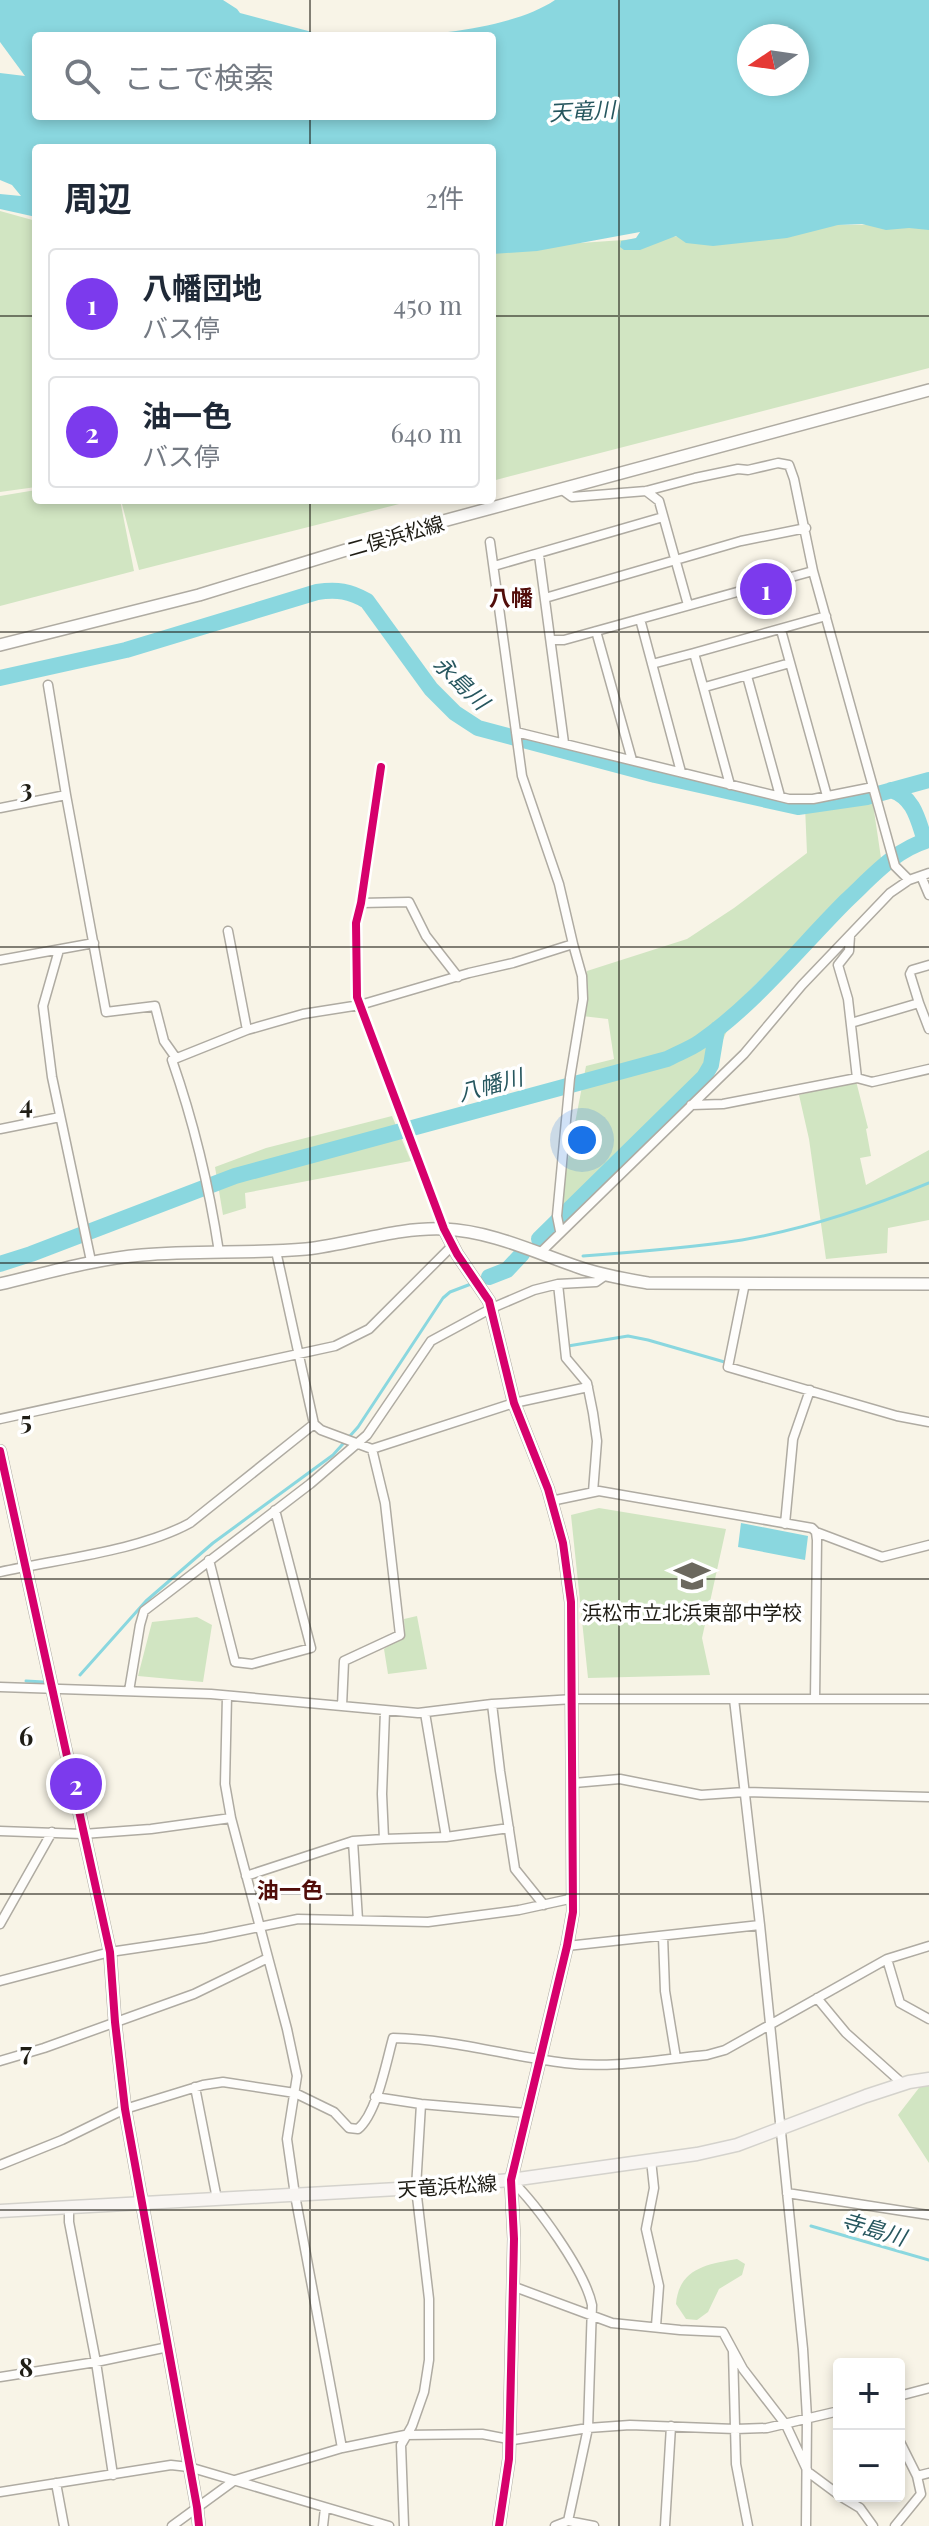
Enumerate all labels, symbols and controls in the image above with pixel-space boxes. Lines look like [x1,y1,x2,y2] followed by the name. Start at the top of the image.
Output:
[737,24,809,96] north arrow
[32,32,496,120] search box
[60,54,104,98] icon: search
[124,57,274,97] text: ここで検索
[548,93,618,127] water label: 天竜川
[64,174,132,220] text: 周辺
[426,180,464,215] text: 2件
[142,267,262,307] text: 八幡団地
[87,287,97,322] text: 1
[393,287,462,322] text: 450 m
[142,310,220,345] text: バス停
[142,395,232,435] text: 油一色
[85,415,99,450] text: 2
[391,415,462,450] text: 640 m
[142,438,220,473] text: バス停
[343,508,447,562] street label: 二俣浜松線
[740,559,792,619] pin: 1
[489,582,533,612] district label: 八幡
[428,648,498,717] water label: 永島川
[20,770,32,805] text: 3
[454,1060,528,1107] water label: 八幡川
[19,1086,33,1121] text: 4
[562,1120,602,1160] your location
[20,1402,32,1437] text: 5
[673,1557,711,1595] school or university icon: 浜松市立北浜東部中学校
[582,1598,802,1625] place label: 浜松市立北浜東部中学校
[19,1718,33,1753] text: 6
[50,1754,102,1814] pin: 2
[257,1874,323,1904] district label: 油一色
[20,2033,32,2068] text: 7
[396,2168,498,2202] street label: 天竜浜松線
[838,2204,912,2252] water label: 寺島川
[19,2349,33,2384] text: 8
[833,2358,905,2502] map controls
[833,2358,905,2430] button: +
[833,2430,905,2502] button: −

